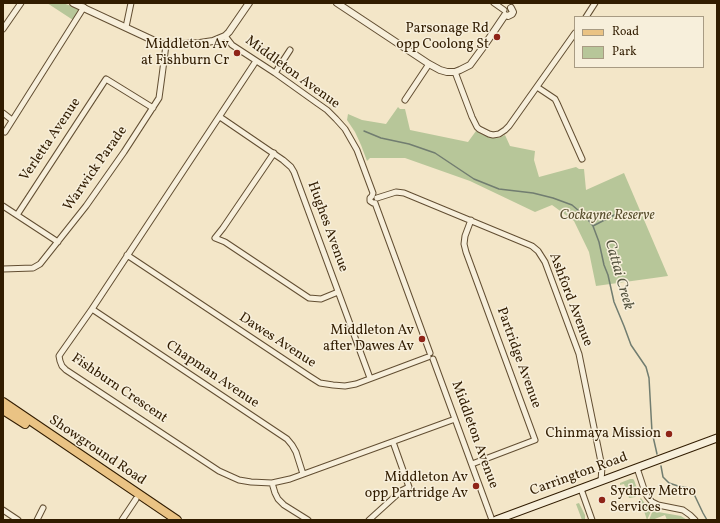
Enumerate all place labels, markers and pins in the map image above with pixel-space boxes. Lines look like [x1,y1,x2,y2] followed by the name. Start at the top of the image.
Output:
[396,21,489,54] place label: Parsonage Rd opp Coolong St
[492,32,502,42] marker: Parsonage Rd opp Coolong St
[141,37,229,70] place label: Middleton Av at Fishburn Cr
[232,48,242,58] marker: Middleton Av at Fishburn Cr
[323,323,414,356] place label: Middleton Av after Dawes Av
[417,334,427,344] marker: Middleton Av after Dawes Av
[545,426,661,442] place label: Chinmaya Mission
[664,429,674,439] marker: Chinmaya Mission
[365,470,468,502] place label: Middleton Av opp Partridge Av
[471,481,481,491] marker: Middleton Av opp Partridge Av
[610,484,696,516] place label: Sydney Metro Services
[597,495,607,505] marker: Sydney Metro Services

